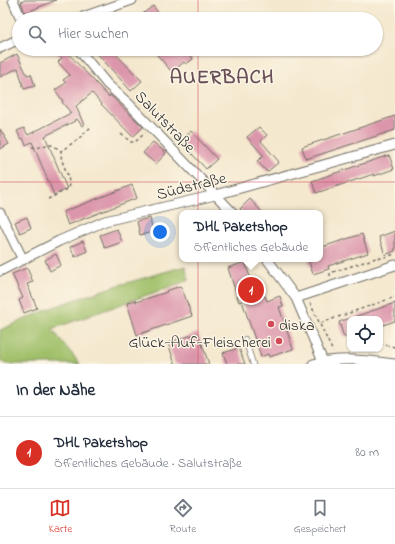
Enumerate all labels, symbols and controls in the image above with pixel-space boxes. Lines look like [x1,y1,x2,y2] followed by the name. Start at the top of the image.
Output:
[12,12,383,56] search box
[26,23,48,45] icon: search
[58,23,129,45] text: Hier suchen
[170,64,274,93] district label: AUERBACH
[129,86,201,160] street label: Salutstraße
[154,167,230,207] street label: Südstraße
[179,210,323,262] popup
[194,216,288,238] text: DHL Paketshop
[150,222,170,242] your location
[194,238,308,257] text: Öffentliches Gebäude
[238,275,264,305] pin: 1
[279,314,315,338] place label: diska
[347,316,383,352] map controls
[347,316,383,352] button: locate
[266,319,276,329] marker: diska
[129,331,271,355] place label: Glück-Auf-Fleischerei
[274,336,284,346] marker: Glück-Auf-Fleischerei
[16,378,95,403] text: In der Nähe
[54,432,148,454] text: DHL Paketshop
[27,443,31,462] text: 1
[355,443,379,462] text: 80 m
[54,454,242,473] text: Öffentliches Gebäude · Salutstraße
[49,497,72,537] tab: Karte
[170,497,196,537] tab: Route
[294,497,346,537] tab: Gespeichert

